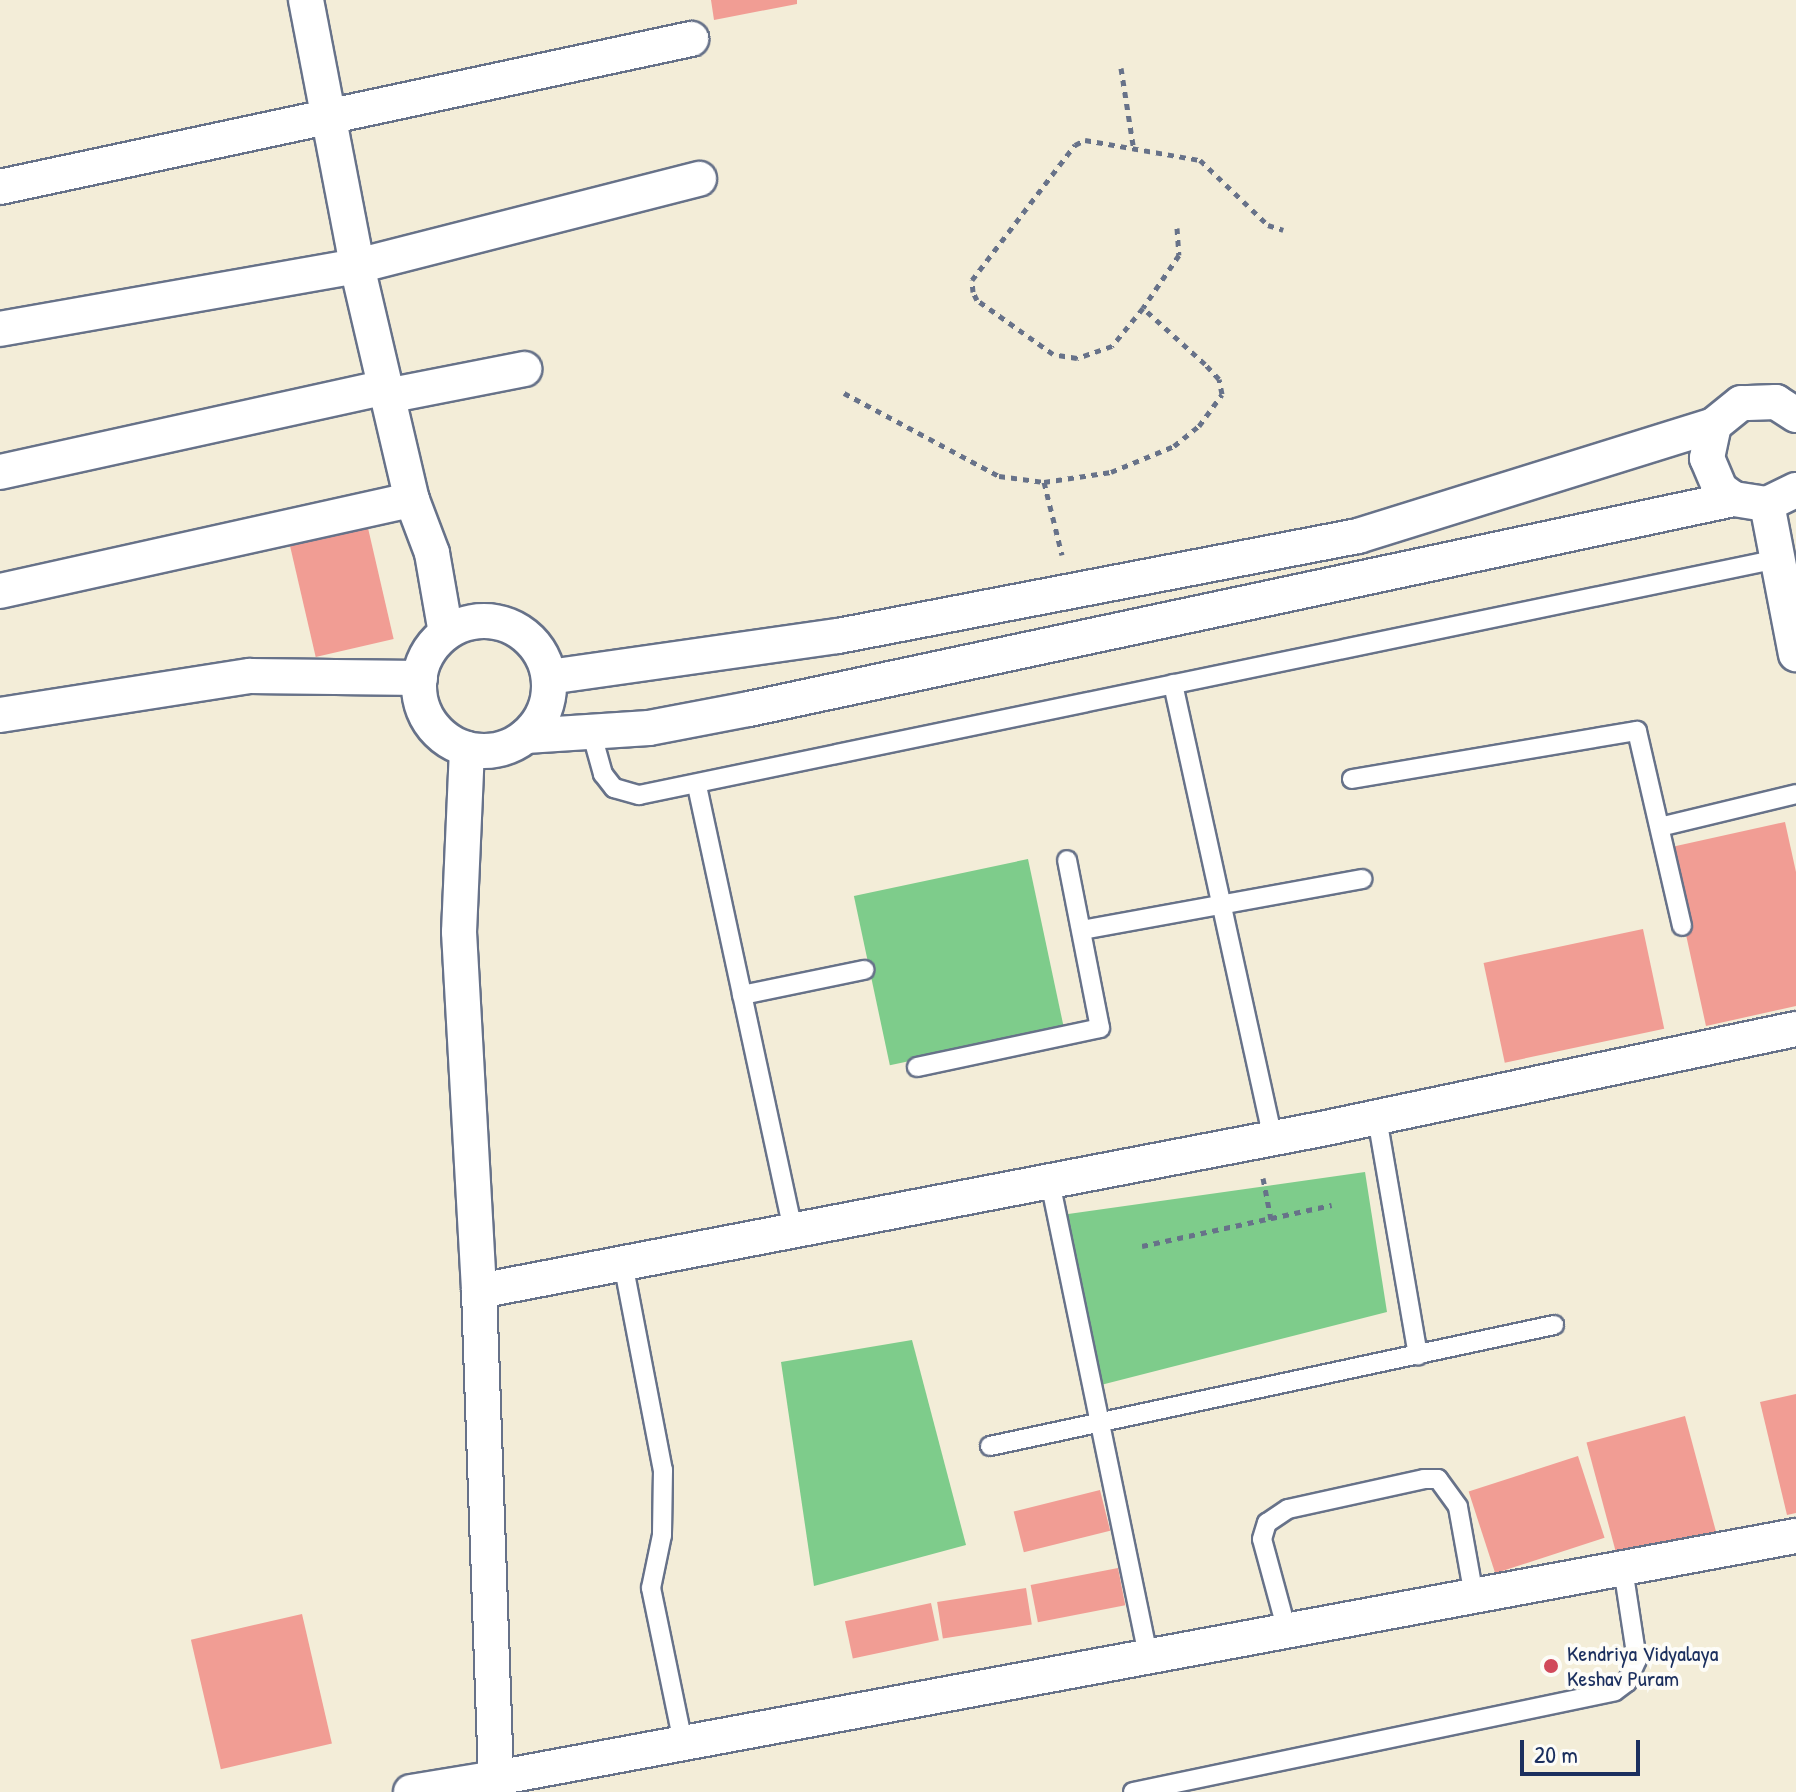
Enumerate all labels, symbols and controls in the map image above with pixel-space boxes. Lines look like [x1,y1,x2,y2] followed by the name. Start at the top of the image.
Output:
[1567,1640,1718,1692] place label: Kendriya Vidyalaya Keshav Puram
[1542,1657,1560,1675] marker: Kendriya Vidyalaya Keshav Puram
[1524,1724,1644,1774] scale bar
[1534,1738,1578,1770] text: 20 m

